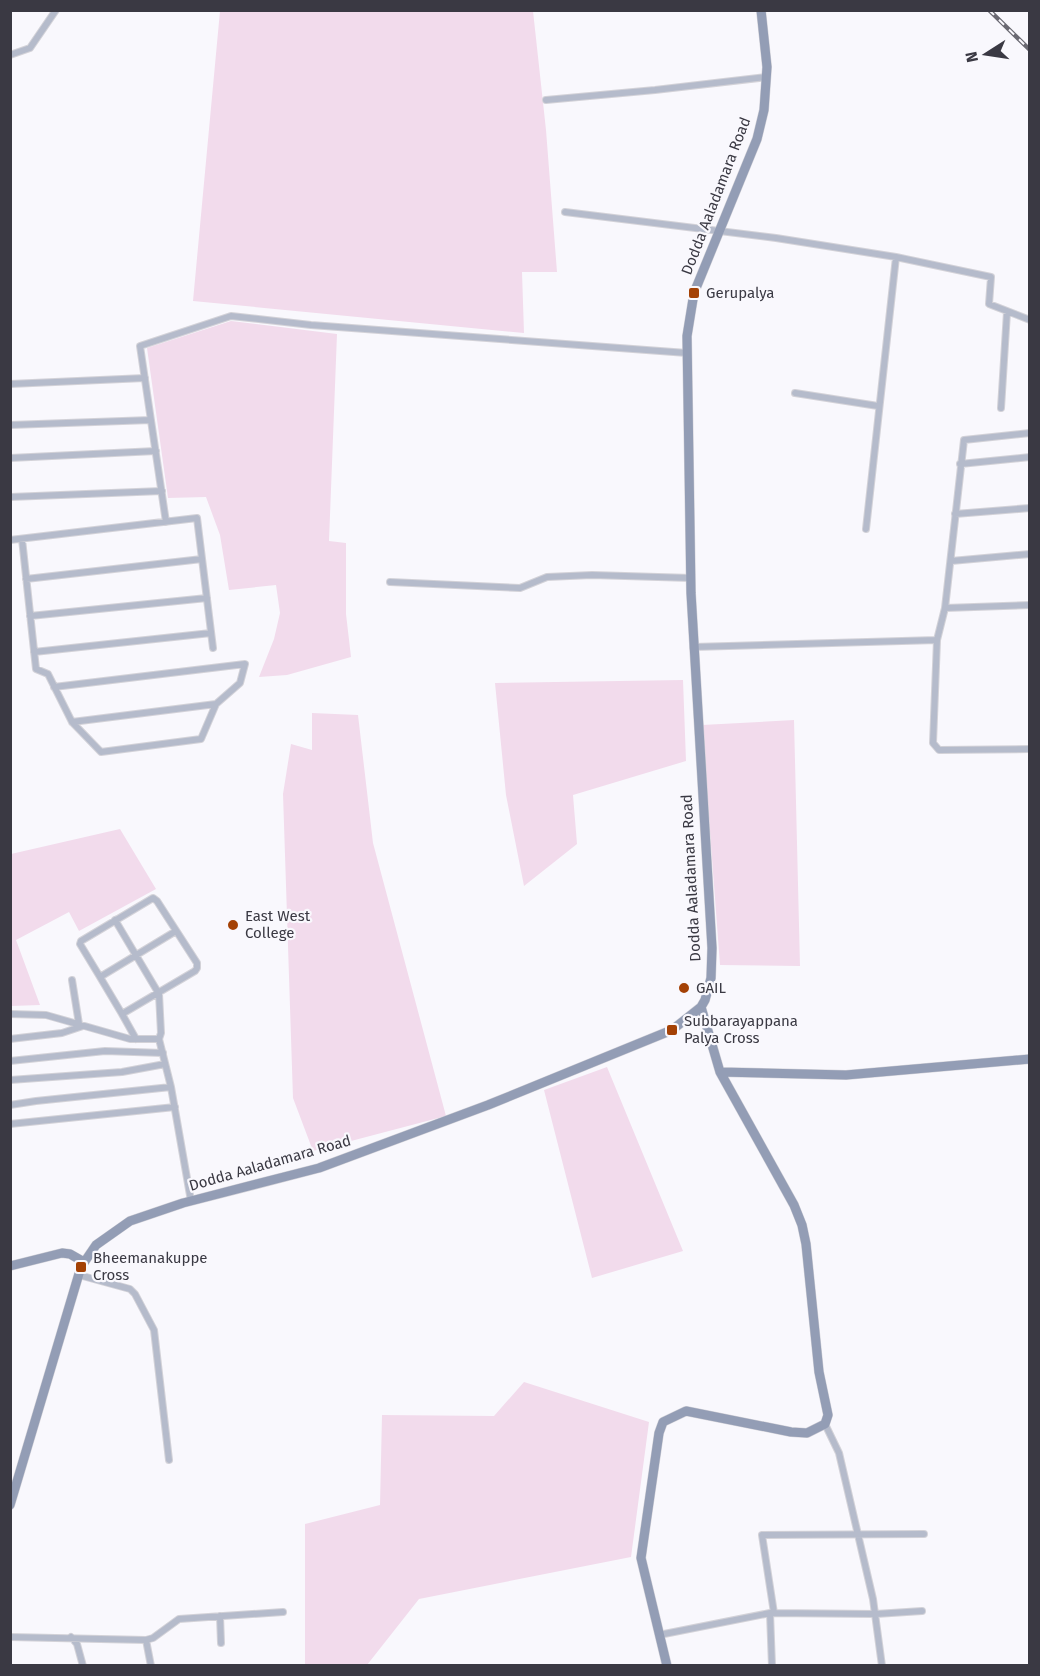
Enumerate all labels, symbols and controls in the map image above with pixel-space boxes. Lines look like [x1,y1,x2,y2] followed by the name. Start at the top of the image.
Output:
[956,24,1016,84] north arrow
[961,50,982,64] text: N
[678,114,754,278] street label: Dodda Aaladamara Road
[706,284,774,302] place label: Gerupalya
[687,286,701,300] marker: Gerupalya
[678,794,704,962] street label: Dodda Aaladamara Road
[245,907,311,942] place label: East West College
[226,918,240,932] marker: East West College
[696,979,726,997] place label: GAIL
[677,981,691,995] marker: GAIL
[684,1012,798,1047] place label: Subbarayappana Palya Cross
[665,1023,679,1037] marker: Subbarayappana Palya Cross
[187,1131,353,1195] street label: Dodda Aaladamara Road
[93,1249,208,1284] place label: Bheemanakuppe Cross
[74,1260,88,1274] marker: Bheemanakuppe Cross

